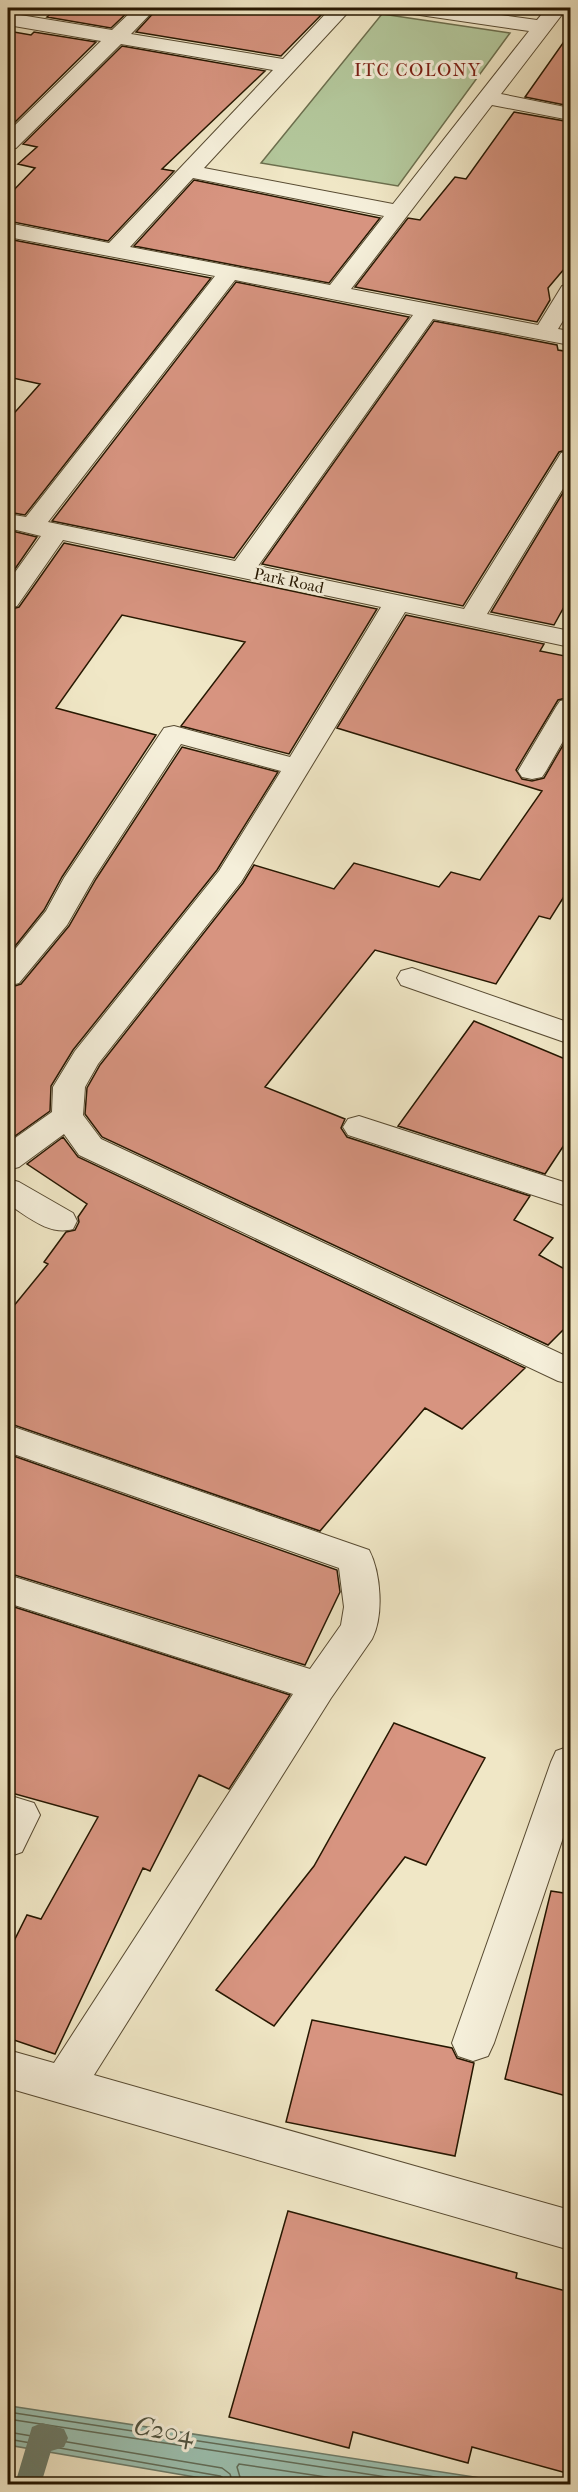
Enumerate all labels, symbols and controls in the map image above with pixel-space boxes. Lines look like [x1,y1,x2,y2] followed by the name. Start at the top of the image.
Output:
[354,60,482,81] district label: ITC COLONY
[252,564,326,597] street label: Park Road
[131,2410,197,2451] water label: C204

